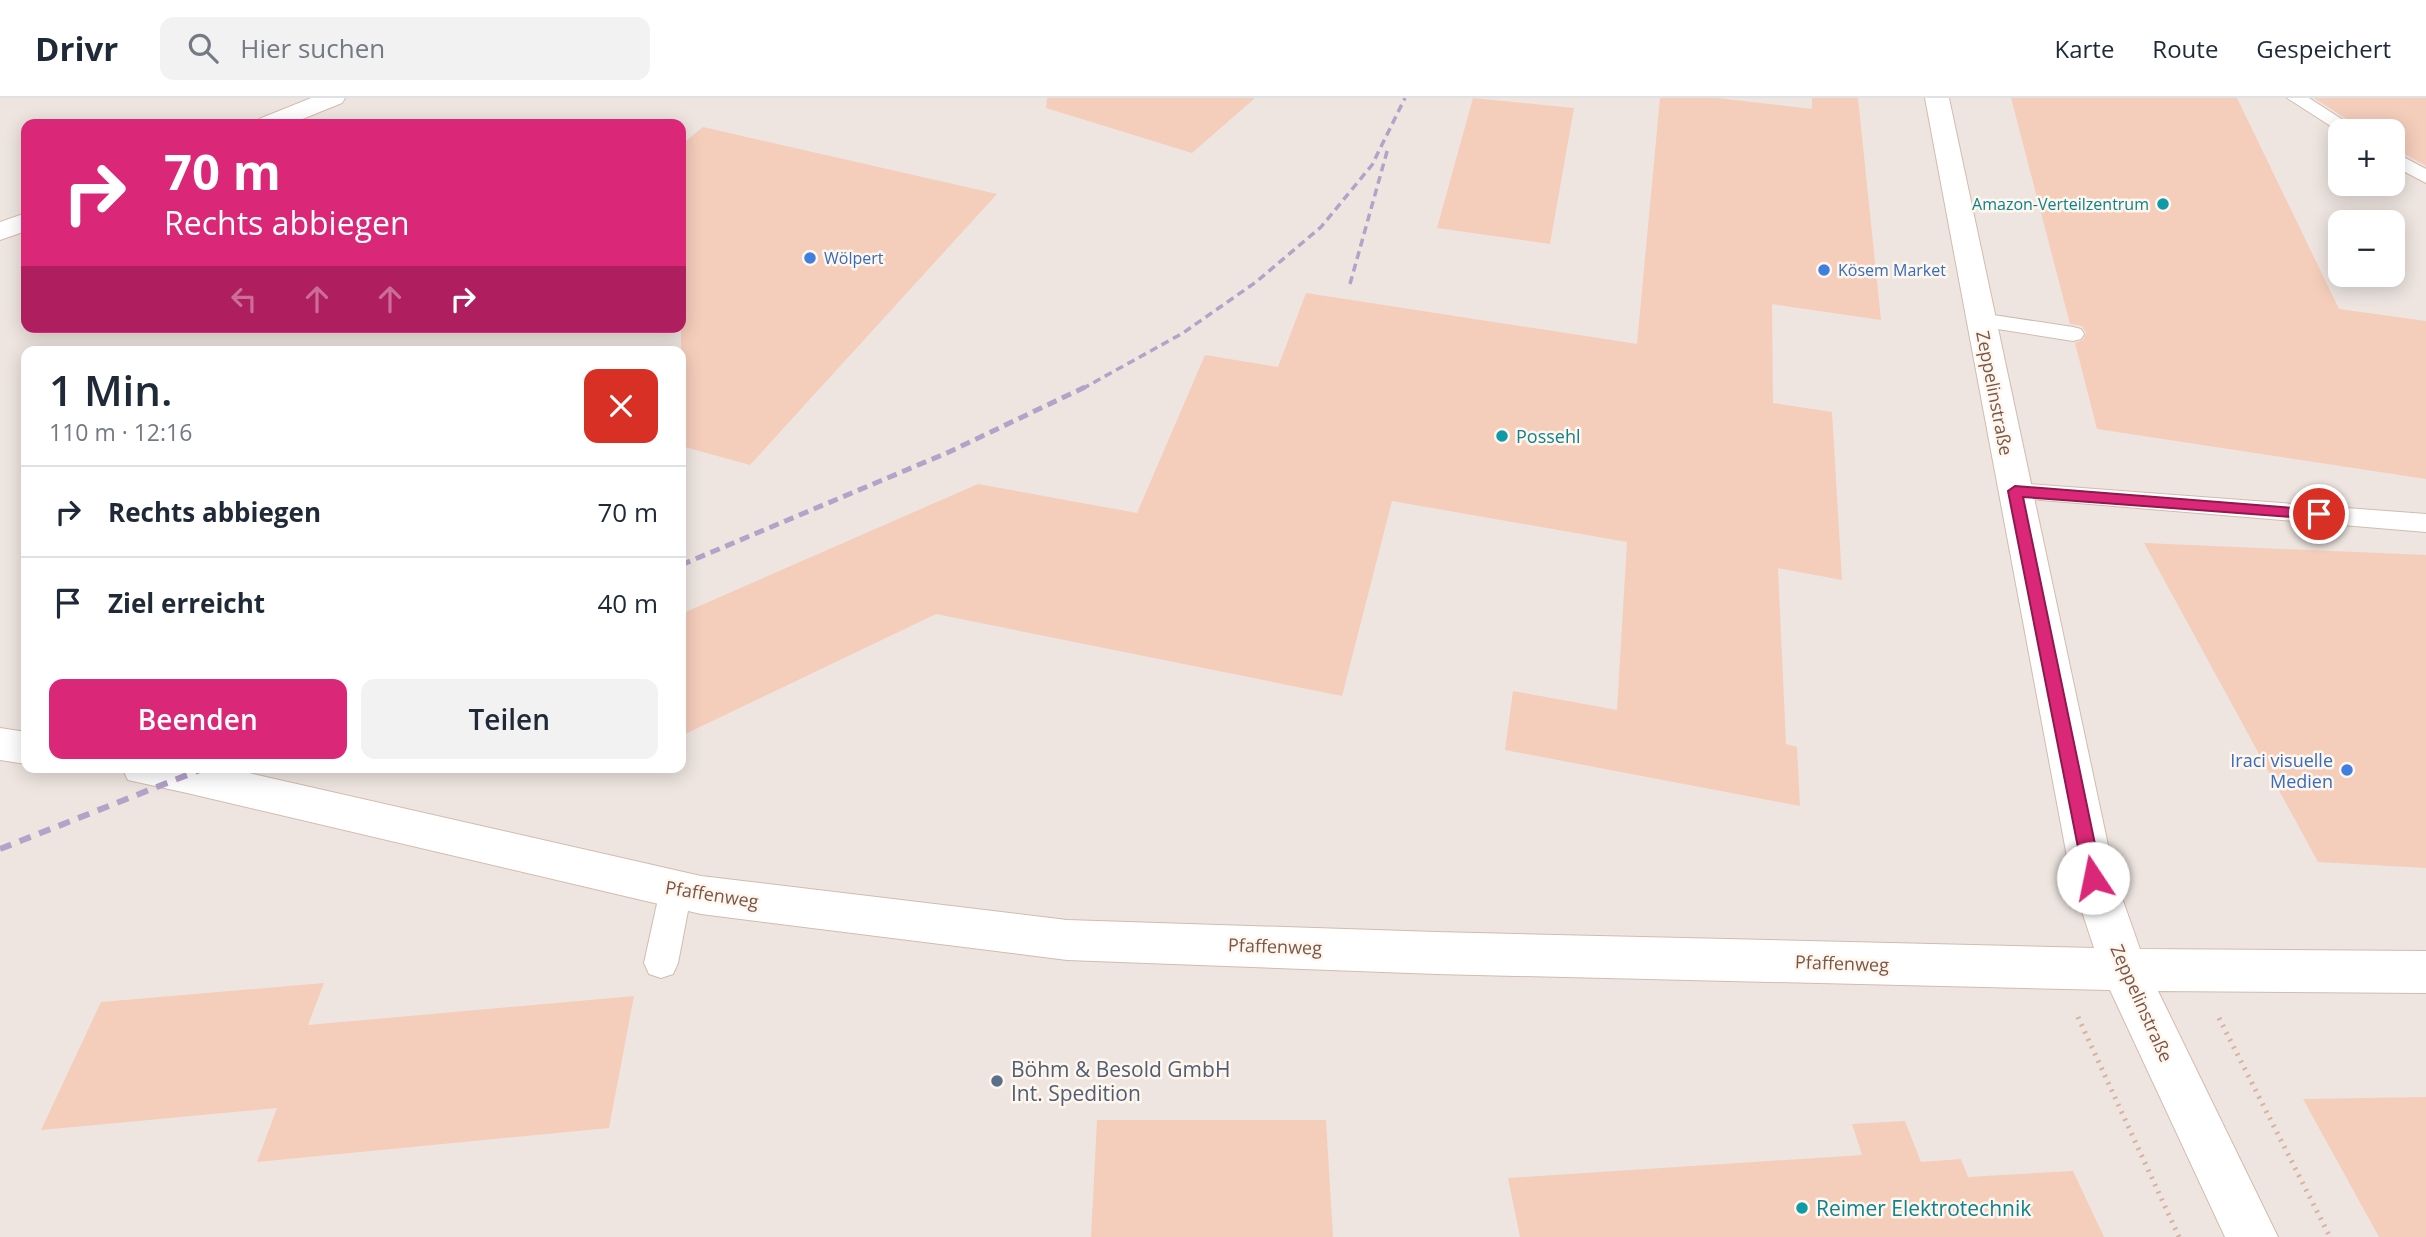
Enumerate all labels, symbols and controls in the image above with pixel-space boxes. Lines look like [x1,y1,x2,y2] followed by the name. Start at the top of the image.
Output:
[160,17,650,80] search box
[35,26,118,71] text: Drivr
[184,29,222,67] icon: search
[240,30,385,66] text: Hier suchen
[2054,32,2114,65] text: Karte
[2152,32,2218,65] text: Route
[2256,32,2391,65] text: Gespeichert
[2328,119,2405,287] map controls
[2328,119,2405,196] button: +
[164,138,281,204] text: 70 m
[49,147,140,238] icon: right
[1972,193,2149,215] place label: Amazon-Verteilzentrum
[2155,196,2171,212] marker: Amazon-Verteilzentrum
[164,201,410,244] text: Rechts abbiegen
[2328,210,2405,287] button: −
[824,247,884,269] place label: Wölpert
[802,250,818,266] marker: Wölpert
[1838,259,1946,281] place label: Kösem Market
[1816,262,1832,278] marker: Kösem Market
[225,280,263,318] icon: left
[298,280,336,318] icon: ahead
[371,280,409,318] icon: ahead
[444,280,482,318] icon: right
[1971,329,2019,457] street label: Zeppelinstraße
[49,361,173,418] text: 1 Min.
[584,369,658,443] button: close
[49,416,192,448] text: 110 m · 12:16
[1516,424,1581,448] place label: Possehl
[1494,428,1510,444] marker: Possehl
[2289,484,2349,544] pin
[49,493,87,531] icon: right
[108,494,321,530] text: Rechts abbiegen
[597,494,658,530] text: 70 m
[2300,495,2338,533] icon: arrive
[49,584,87,622] icon: arrive
[108,585,265,621] text: Ziel erreicht
[597,585,658,621] text: 40 m
[49,679,347,759] button: Beenden
[361,679,658,759] button: Teilen
[2230,748,2333,793] place label: Iraci visuelle Medien
[2339,762,2355,778] marker: Iraci visuelle Medien
[2056,841,2130,915] position arrow
[664,875,761,913] street label: Pfaffenweg
[1228,932,1323,960] street label: Pfaffenweg
[2105,940,2179,1066] street label: Zeppelinstraße
[1795,949,1890,977] street label: Pfaffenweg
[1011,1055,1230,1107] place label: Böhm & Besold GmbH Int. Spedition
[989,1073,1005,1089] marker: Böhm & Besold GmbH Int. Spedition
[1816,1194,2031,1222] place label: Reimer Elektrotechnik
[1794,1200,1810,1216] marker: Reimer Elektrotechnik

